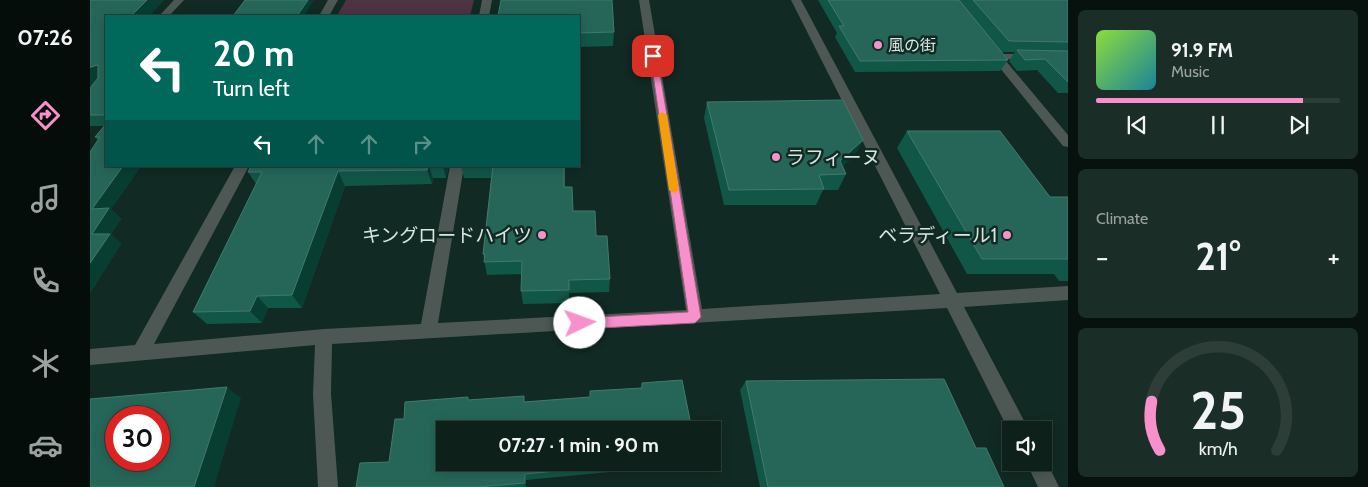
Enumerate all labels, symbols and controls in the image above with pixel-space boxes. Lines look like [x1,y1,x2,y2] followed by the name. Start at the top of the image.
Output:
[17,24,73,51] text: 07:26
[213,32,295,75] text: 20 m
[130,35,195,100] icon: left
[632,35,674,77] pin
[888,36,936,55] place label: 風の街
[872,39,884,51] marker: 風の街
[1171,39,1233,62] text: 91.9 FM
[639,42,667,70] icon: arrive
[1171,62,1209,81] text: Music
[213,75,290,102] text: Turn left
[28,98,63,133] icon: directions
[1123,111,1151,139] icon: previous
[1204,111,1232,139] icon: pause
[1285,111,1313,139] icon: next
[249,130,277,158] icon: left
[302,130,330,158] icon: ahead
[355,130,383,158] icon: ahead
[408,130,436,158] icon: right
[786,146,881,169] place label: ラフィーヌ
[770,151,782,163] marker: ラフィーヌ
[28,181,63,216] icon: music
[1096,209,1148,228] text: Climate
[362,224,532,247] place label: キングロードハイツ
[878,224,997,247] place label: ベラディール1
[536,229,548,241] marker: キングロードハイツ
[1001,229,1013,241] marker: ベラディール1
[1195,233,1241,280] text: 21°
[1096,240,1108,274] text: −
[1328,240,1340,274] text: +
[28,263,63,298] icon: phone
[553,296,605,348] position arrow
[28,346,63,381] icon: climate
[1190,379,1246,442] text: 25
[105,406,170,471] speed limit sign: 30
[1002,421,1052,471] map controls
[1002,421,1052,471] button: sound
[28,428,63,463] icon: car
[498,434,659,457] text: 07:27 · 1 min · 90 m
[1198,438,1238,459] text: km/h

